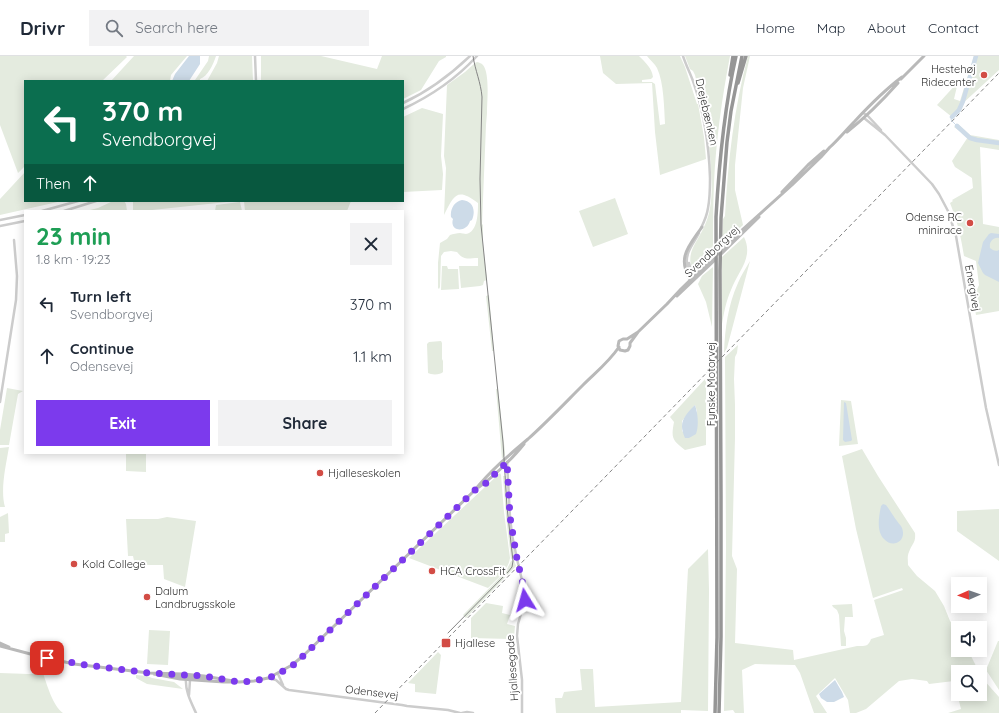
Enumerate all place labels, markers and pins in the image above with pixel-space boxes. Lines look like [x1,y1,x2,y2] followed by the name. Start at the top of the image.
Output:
[921,62,977,89] place label: Hestehøj Ridecenter
[979,70,989,80] marker: Hestehøj Ridecenter
[905,210,962,237] place label: Odense RC minirace
[965,218,975,228] marker: Odense RC minirace
[328,466,401,480] place label: Hjalleseskolen
[315,468,325,478] marker: Hjalleseskolen
[82,557,146,571] place label: Kold College
[69,559,79,569] marker: Kold College
[440,564,506,578] place label: HCA CrossFit
[427,566,437,576] marker: HCA CrossFit
[155,584,236,611] place label: Dalum Landbrugsskole
[142,592,152,602] marker: Dalum Landbrugsskole
[455,636,495,650] place label: Hjallese
[440,637,452,649] marker: Hjallese
[30,641,64,675] pin

